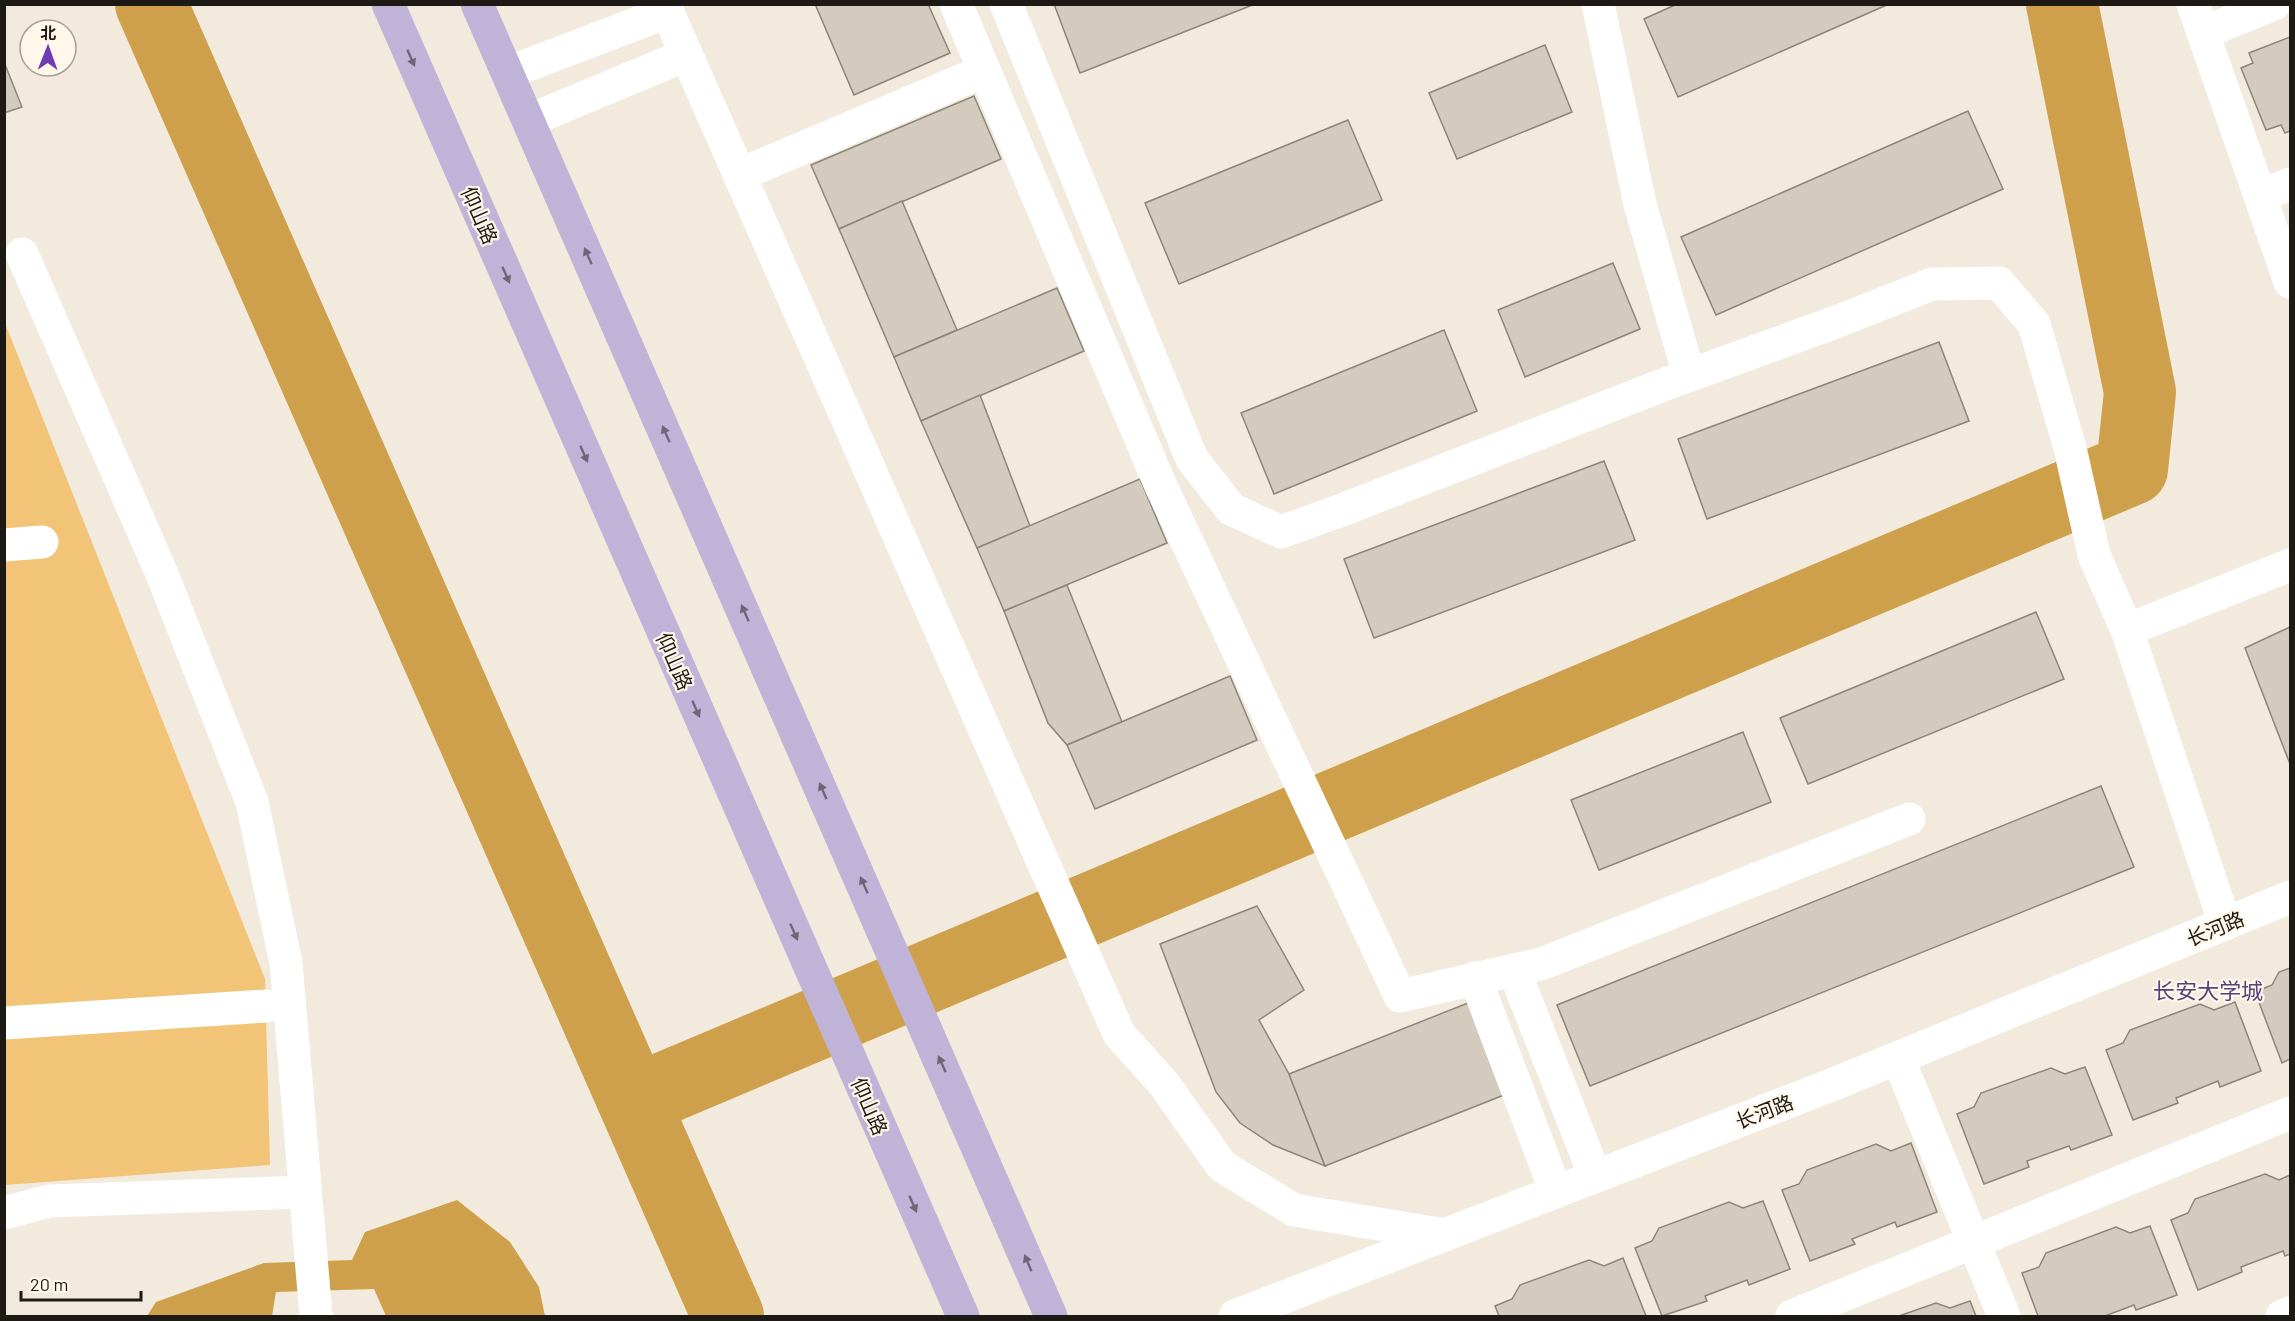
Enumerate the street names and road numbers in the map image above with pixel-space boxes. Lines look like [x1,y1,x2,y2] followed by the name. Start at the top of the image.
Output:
[457,183,503,247] street label: 仰山路
[652,629,698,693] street label: 仰山路
[2183,906,2247,950] street label: 长河路
[847,1074,893,1138] street label: 仰山路
[1732,1089,1796,1133] street label: 长河路

